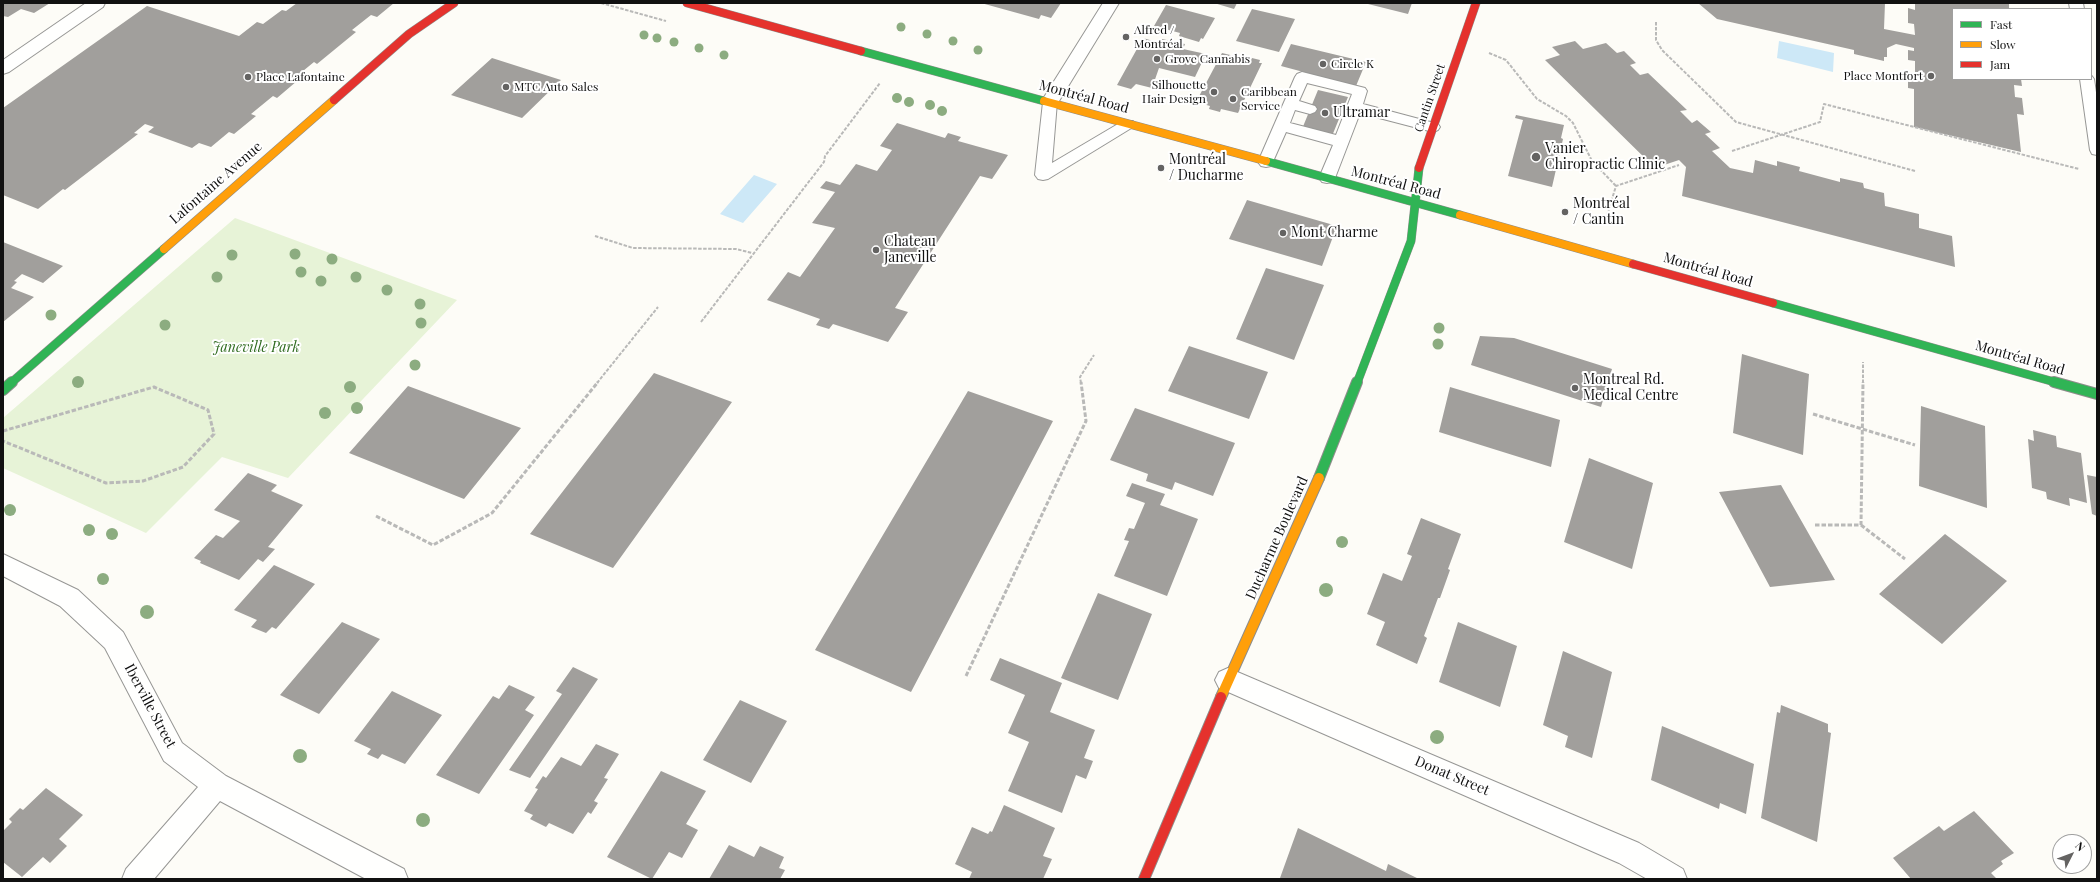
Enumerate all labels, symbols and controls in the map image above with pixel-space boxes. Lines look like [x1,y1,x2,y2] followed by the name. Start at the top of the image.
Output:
[1952,8,2092,80] legend
[1990,16,2012,32] text: Fast
[1134,23,1183,51] place label: Alfred / Montréal
[1121,32,1131,42] marker: Alfred / Montréal
[1990,36,2016,52] text: Slow
[1165,52,1250,66] place label: Grove Cannabis
[1152,54,1162,64] marker: Grove Cannabis
[1990,56,2010,72] text: Jam
[1331,57,1374,71] place label: Circle K
[1318,59,1328,69] marker: Circle K
[1412,62,1448,134] street label: Cantin Street
[1844,69,1923,83] place label: Place Montfort
[256,70,345,84] place label: Place Lafontaine
[1926,71,1936,81] marker: Place Montfort
[243,72,253,82] marker: Place Lafontaine
[1037,77,1131,117] street label: Montréal Road
[1142,78,1206,106] place label: Silhouette Hair Design
[514,80,598,94] place label: MTC Auto Sales
[501,82,511,92] marker: MTC Auto Sales
[1241,85,1297,113] place label: Caribbean Service
[1209,87,1219,97] marker: Silhouette Hair Design
[1228,94,1238,104] marker: Caribbean Service
[1333,105,1390,121] place label: Ultramar
[1320,108,1330,118] marker: Ultramar
[166,138,266,228] street label: Lafontaine Avenue
[1545,141,1665,174] place label: Vanier Chiropractic Clinic
[1530,151,1542,163] marker: Vanier Chiropractic Clinic
[1169,152,1244,184] place label: Montréal / Ducharme
[1156,163,1166,173] marker: Montréal / Ducharme
[1349,163,1443,203] street label: Montréal Road
[1573,196,1630,228] place label: Montréal / Cantin
[1560,207,1570,217] marker: Montréal / Cantin
[1291,225,1378,241] place label: Mont Charme
[1278,228,1288,238] marker: Mont Charme
[884,234,937,266] place label: Chateau Janeville
[871,245,881,255] marker: Chateau Janeville
[1661,249,1755,291] street label: Montréal Road
[1973,337,2067,379] street label: Montréal Road
[212,340,300,356] park label: Janeville Park
[1583,372,1679,404] place label: Montreal Rd. Medical Centre
[1570,383,1580,393] marker: Montreal Rd. Medical Centre
[1242,474,1312,602] street label: Ducharme Boulevard
[121,661,179,751] street label: Iberville Street
[1412,753,1492,799] street label: Donat Street
[2052,834,2092,874] north arrow
[2072,838,2089,854] text: N

